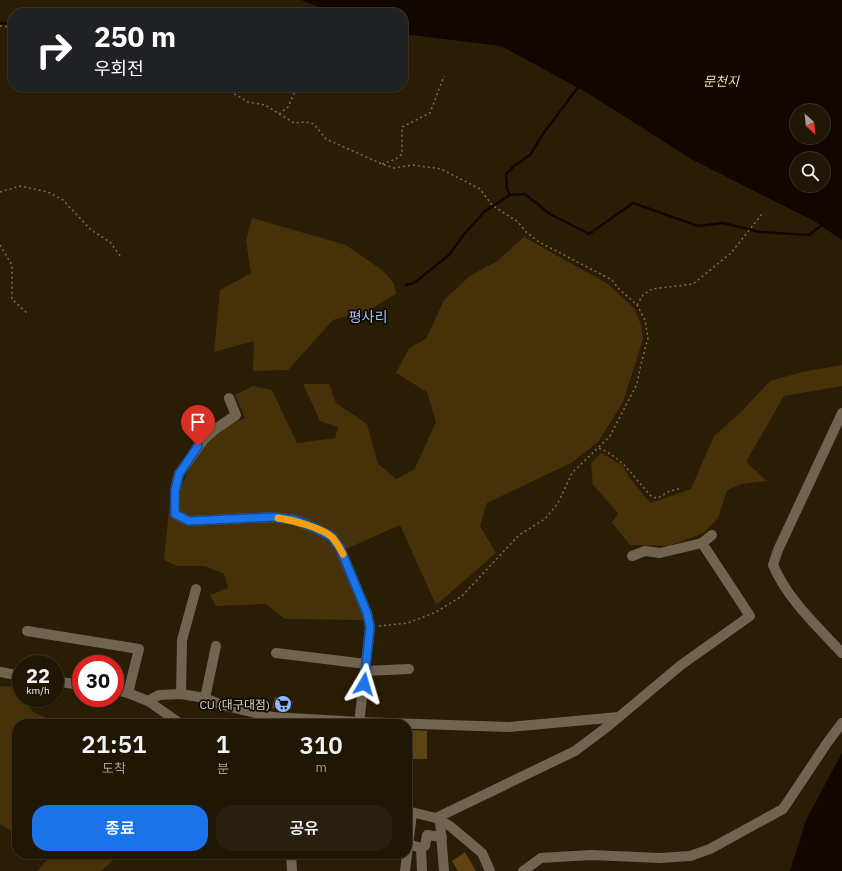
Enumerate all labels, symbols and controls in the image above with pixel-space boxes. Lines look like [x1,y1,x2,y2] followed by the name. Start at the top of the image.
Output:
[94,18,176,55] text: 250 m
[28,24,80,76] icon: right
[94,57,144,80] text: 우회전
[703,73,740,90] water label: 문천지
[790,104,830,144] north arrow
[790,104,830,192] map controls
[790,152,830,192] button: search
[349,308,387,326] district label: 평사리
[181,405,215,446] pin
[187,411,209,433] icon: arrive
[72,655,124,707] speed limit sign: 30
[26,662,50,689] text: 22
[343,663,385,705] position arrow
[26,684,50,697] text: km/h
[273,694,293,714] supermarket icon: CU (대구대점)
[199,697,270,712] place label: CU (대구대점)
[81,728,147,760] text: 21:51
[216,728,230,760] text: 1
[300,729,343,761] text: 310
[315,759,327,776] text: m
[102,760,126,777] text: 도착
[217,760,229,777] text: 분
[32,805,208,851] button: 종료
[216,805,392,851] button: 공유

